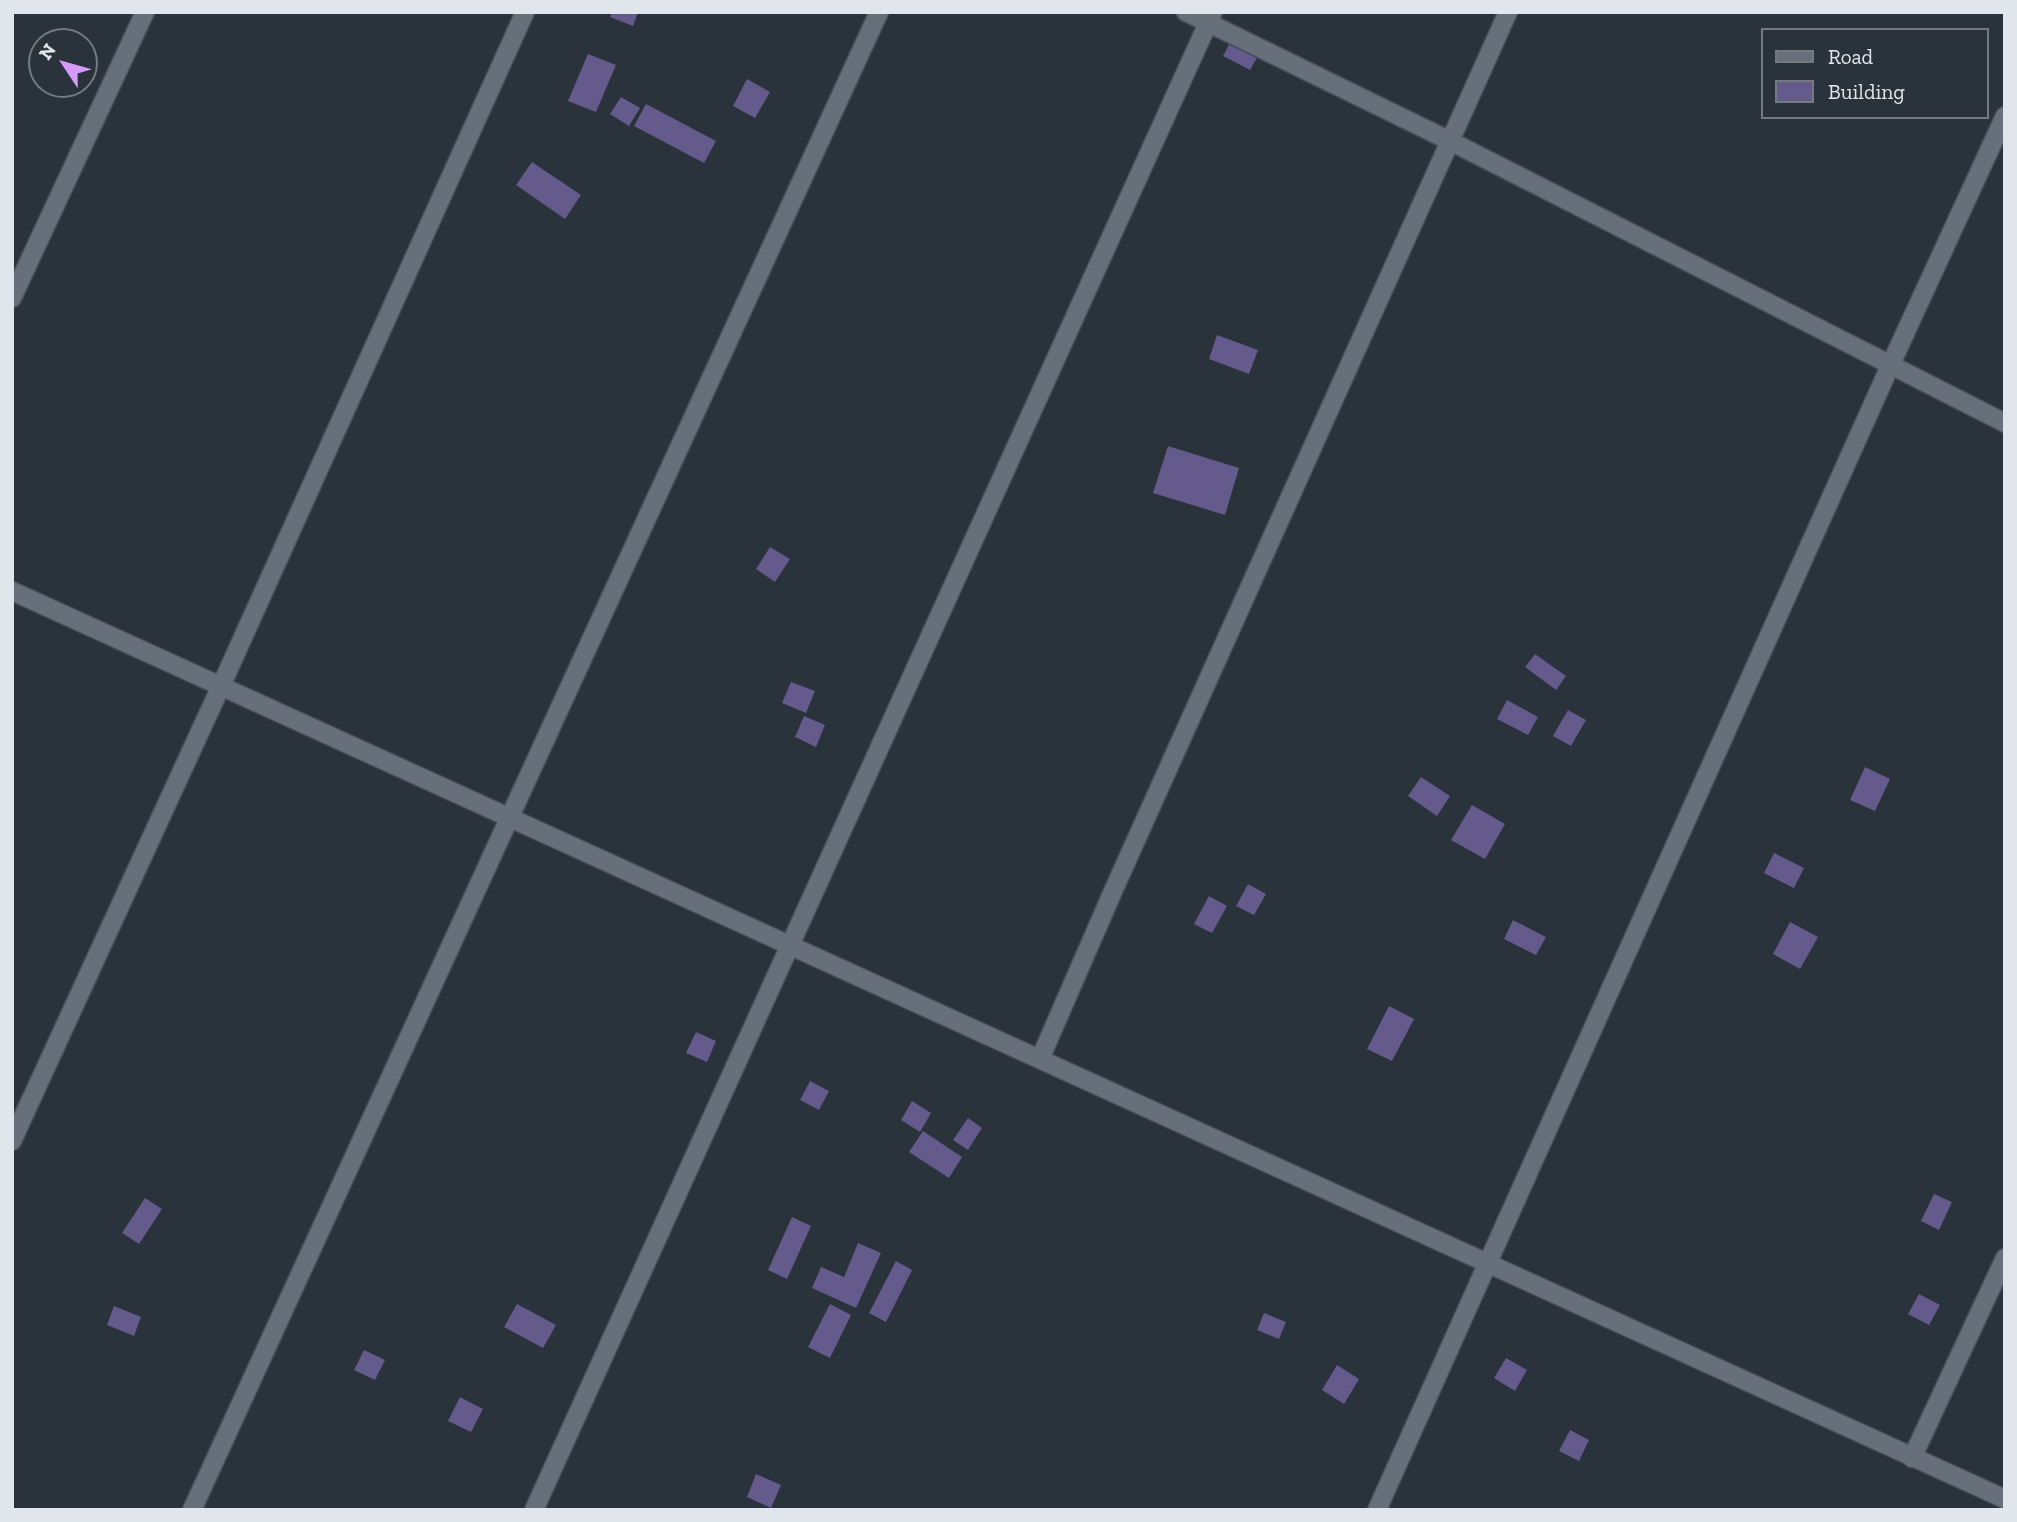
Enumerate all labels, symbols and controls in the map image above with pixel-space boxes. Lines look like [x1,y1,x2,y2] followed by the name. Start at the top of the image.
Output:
[28,28,98,98] north arrow
[1762,28,1989,119] legend
[34,39,61,64] text: N
[1828,44,1873,69] text: Road
[1828,79,1905,104] text: Building

